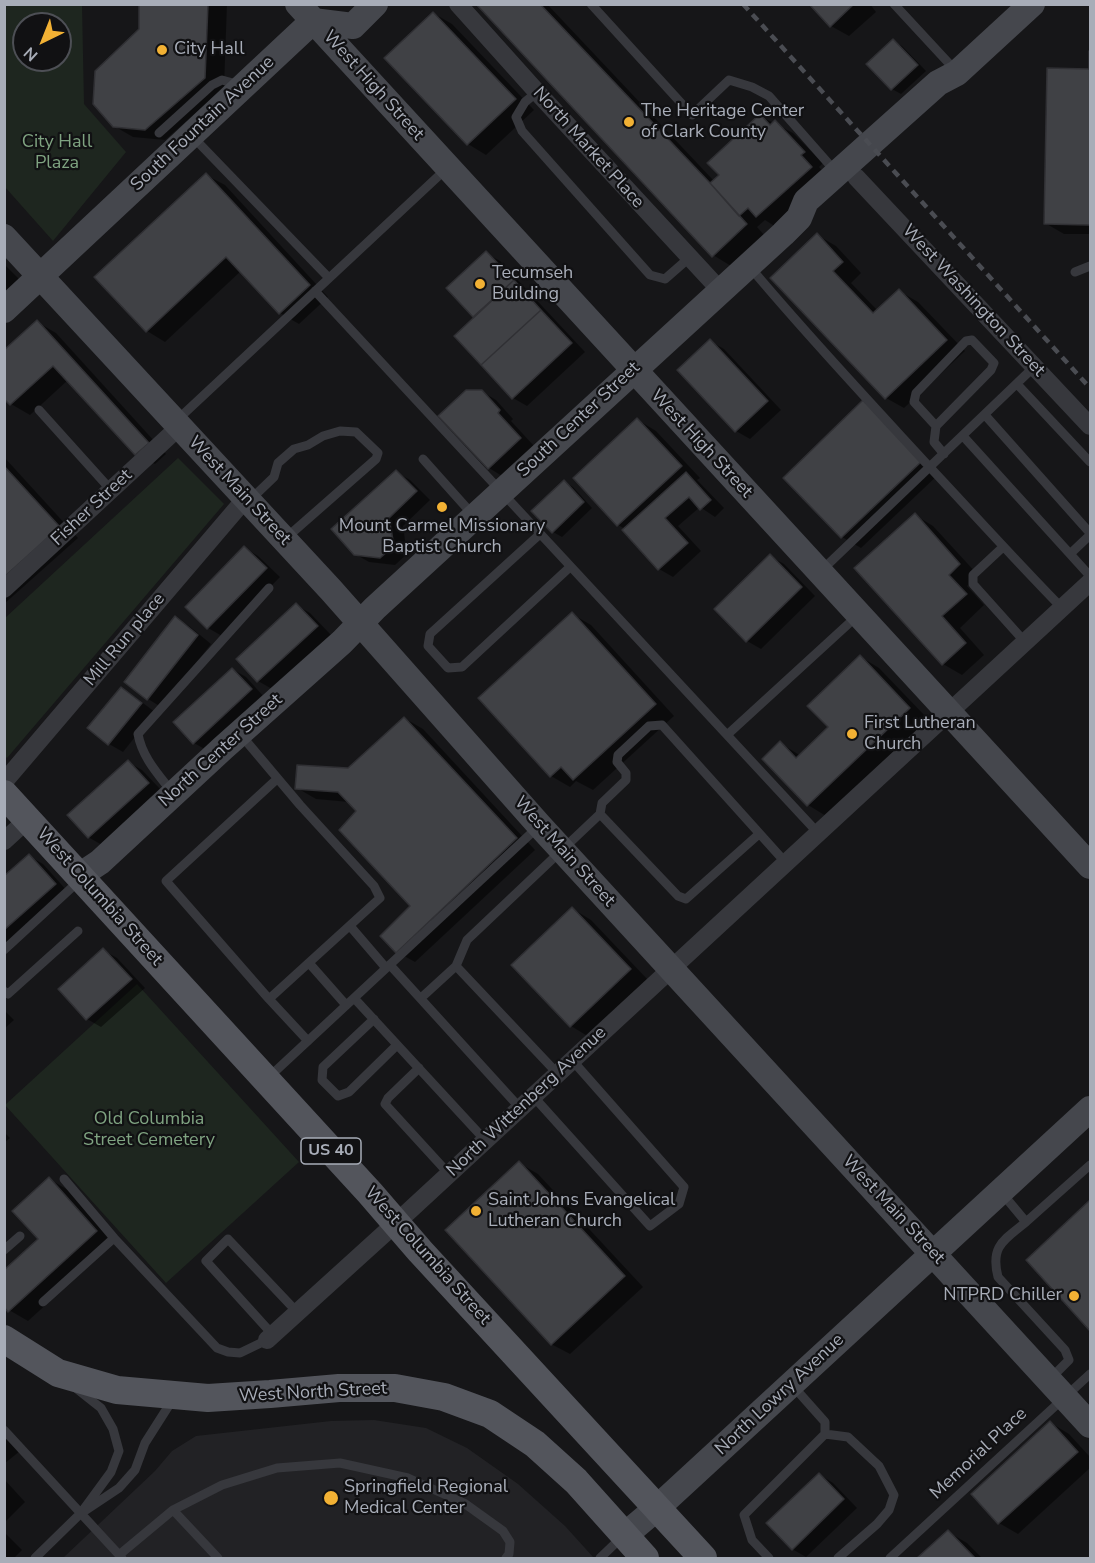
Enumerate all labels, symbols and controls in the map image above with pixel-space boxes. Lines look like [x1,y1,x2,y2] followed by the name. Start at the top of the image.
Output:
[12,12,72,72] north arrow
[318,27,428,145] street label: West High Street
[174,39,244,61] place label: City Hall
[19,42,43,66] text: N
[155,43,169,57] marker: City Hall
[127,52,279,196] street label: South Fountain Avenue
[528,83,648,213] street label: North Market Place
[641,101,804,144] place label: The Heritage Center of Clark County
[622,115,636,129] marker: The Heritage Center of Clark County
[22,132,92,174] park label: City Hall Plaza
[897,220,1049,382] street label: West Washington Street
[492,263,573,306] place label: Tecumseh Building
[473,277,487,291] marker: Tecumseh Building
[513,358,645,482] street label: South Center Street
[645,385,757,503] street label: West High Street
[183,432,295,550] street label: West Main Street
[47,465,137,551] street label: Fisher Street
[435,500,449,514] marker: Mount Carmel Missionary Baptist Church
[339,516,545,558] place label: Mount Carmel Missionary Baptist Church
[80,589,170,691] street label: Mill Run place
[155,690,287,812] street label: North Center Street
[864,713,976,756] place label: First Lutheran Church
[845,727,859,741] marker: First Lutheran Church
[509,792,619,912] street label: West Main Street
[31,824,167,970] street label: West Columbia Street
[443,1022,611,1182] street label: North Wittenberg Avenue
[83,1109,215,1152] park label: Old Columbia Street Cemetery
[301,1138,361,1164] road number: US 40
[837,1151,949,1269] street label: West Main Street
[359,1183,495,1329] street label: West Columbia Street
[488,1190,675,1232] place label: Saint Johns Evangelical Lutheran Church
[469,1204,483,1218] marker: Saint Johns Evangelical Lutheran Church
[943,1285,1062,1307] place label: NTPRD Chiller
[1067,1289,1081,1303] marker: NTPRD Chiller
[711,1330,849,1460] street label: North Lowry Avenue
[238,1378,388,1408] street label: West North Street
[926,1404,1032,1504] street label: Memorial Place
[344,1477,508,1520] place label: Springfield Regional Medical Center
[322,1489,340,1507] marker: Springfield Regional Medical Center

